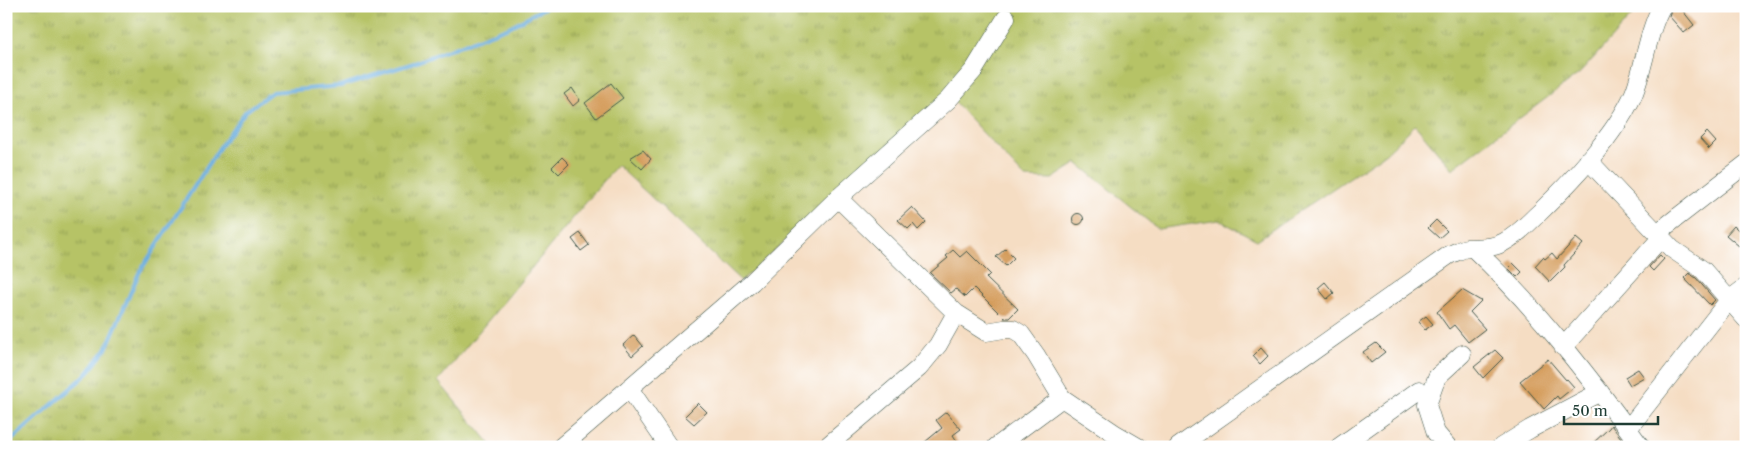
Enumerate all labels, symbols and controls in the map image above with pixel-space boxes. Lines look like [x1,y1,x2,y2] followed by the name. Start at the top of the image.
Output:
[1564,393,1658,425] scale bar
[1572,401,1608,420] text: 50 m

